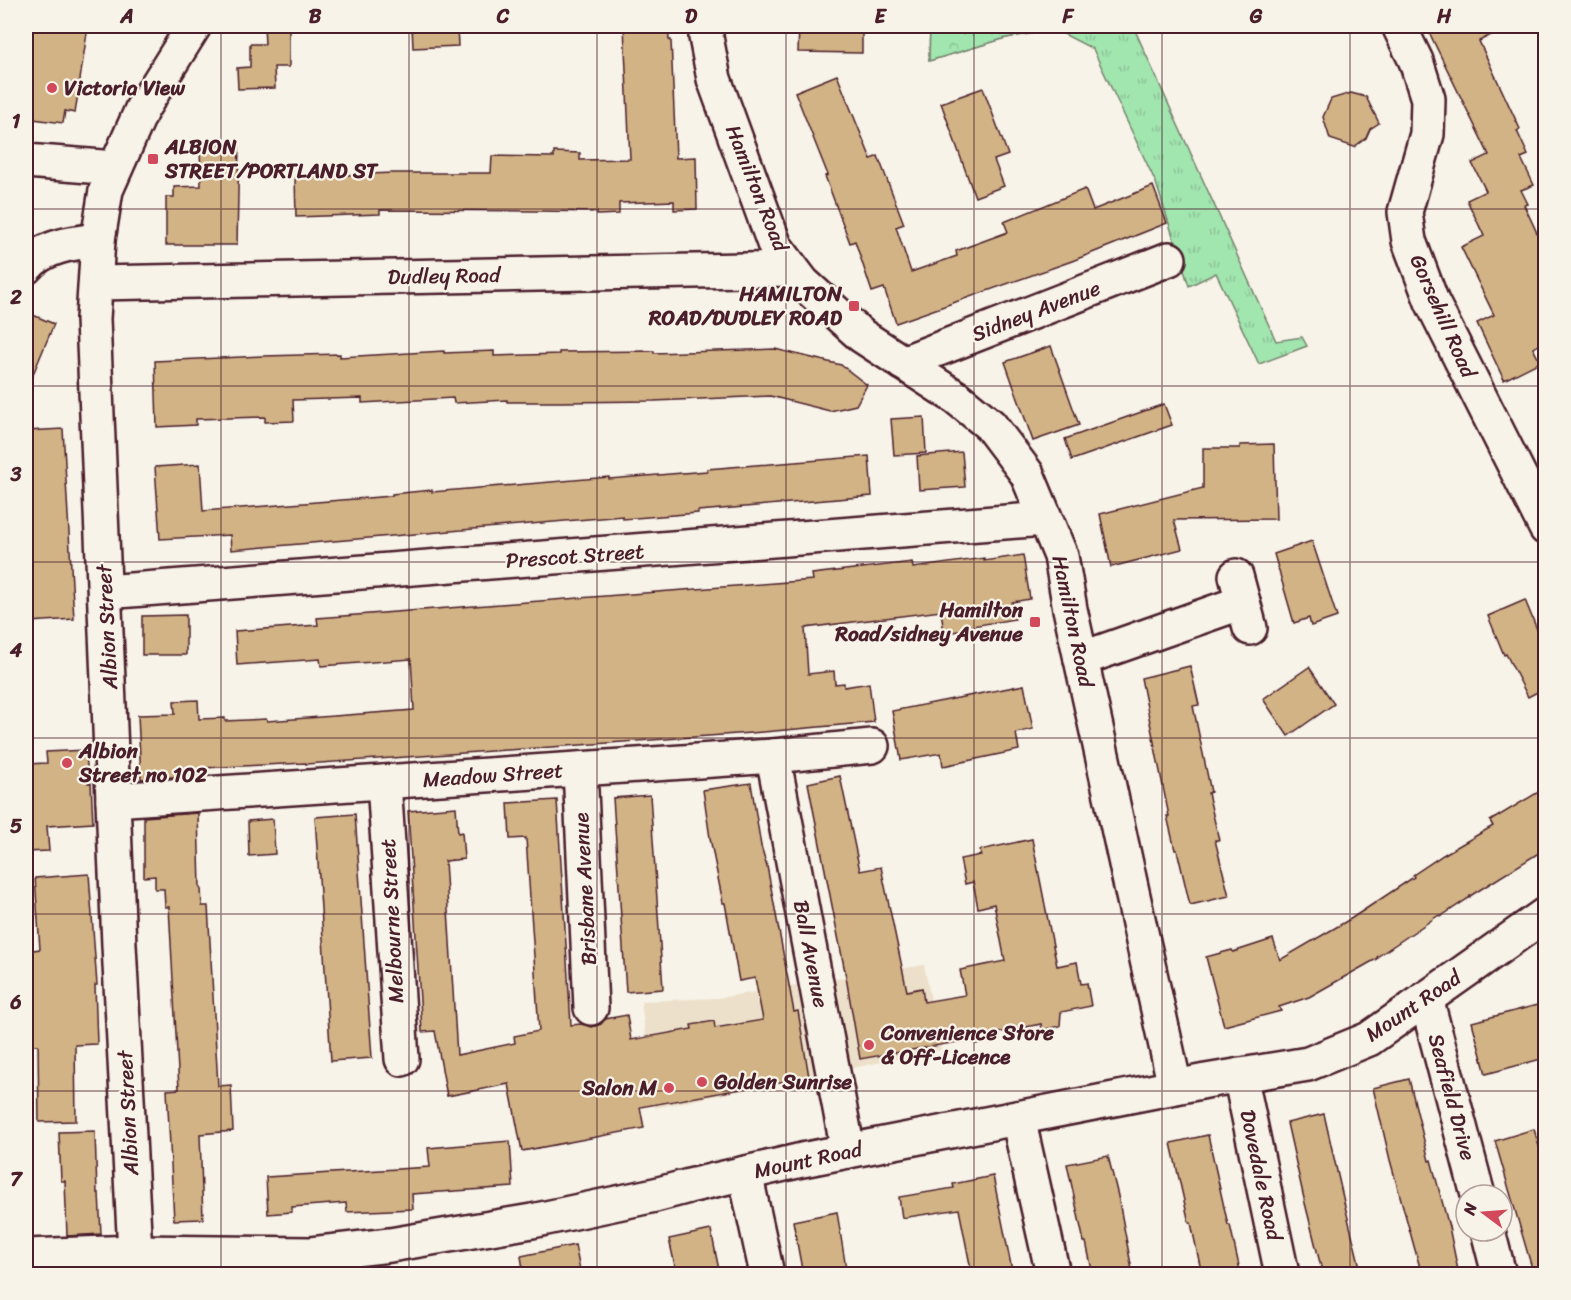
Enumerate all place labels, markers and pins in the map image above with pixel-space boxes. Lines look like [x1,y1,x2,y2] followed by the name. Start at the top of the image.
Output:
[64,69,186,107] place label: Victoria View
[45,81,59,95] marker: Victoria View
[164,128,379,190] place label: ALBION STREET/PORTLAND ST
[146,152,160,166] marker: ALBION STREET/PORTLAND ST
[648,275,842,337] place label: HAMILTON ROAD/DUDLEY ROAD
[847,299,861,313] marker: HAMILTON ROAD/DUDLEY ROAD
[834,591,1024,653] place label: Hamilton Road/sidney Avenue
[1028,615,1042,629] marker: Hamilton Road/sidney Avenue
[78,732,207,794] place label: Albion Street no 102
[60,756,74,770] marker: Albion Street no 102
[880,1014,1054,1076] place label: Convenience Store & Off-Licence
[862,1038,876,1052] marker: Convenience Store & Off-Licence
[713,1063,852,1101] place label: Golden Sunrise
[581,1069,658,1107] place label: Salon M
[695,1075,709,1089] marker: Golden Sunrise
[662,1081,676,1095] marker: Salon M

